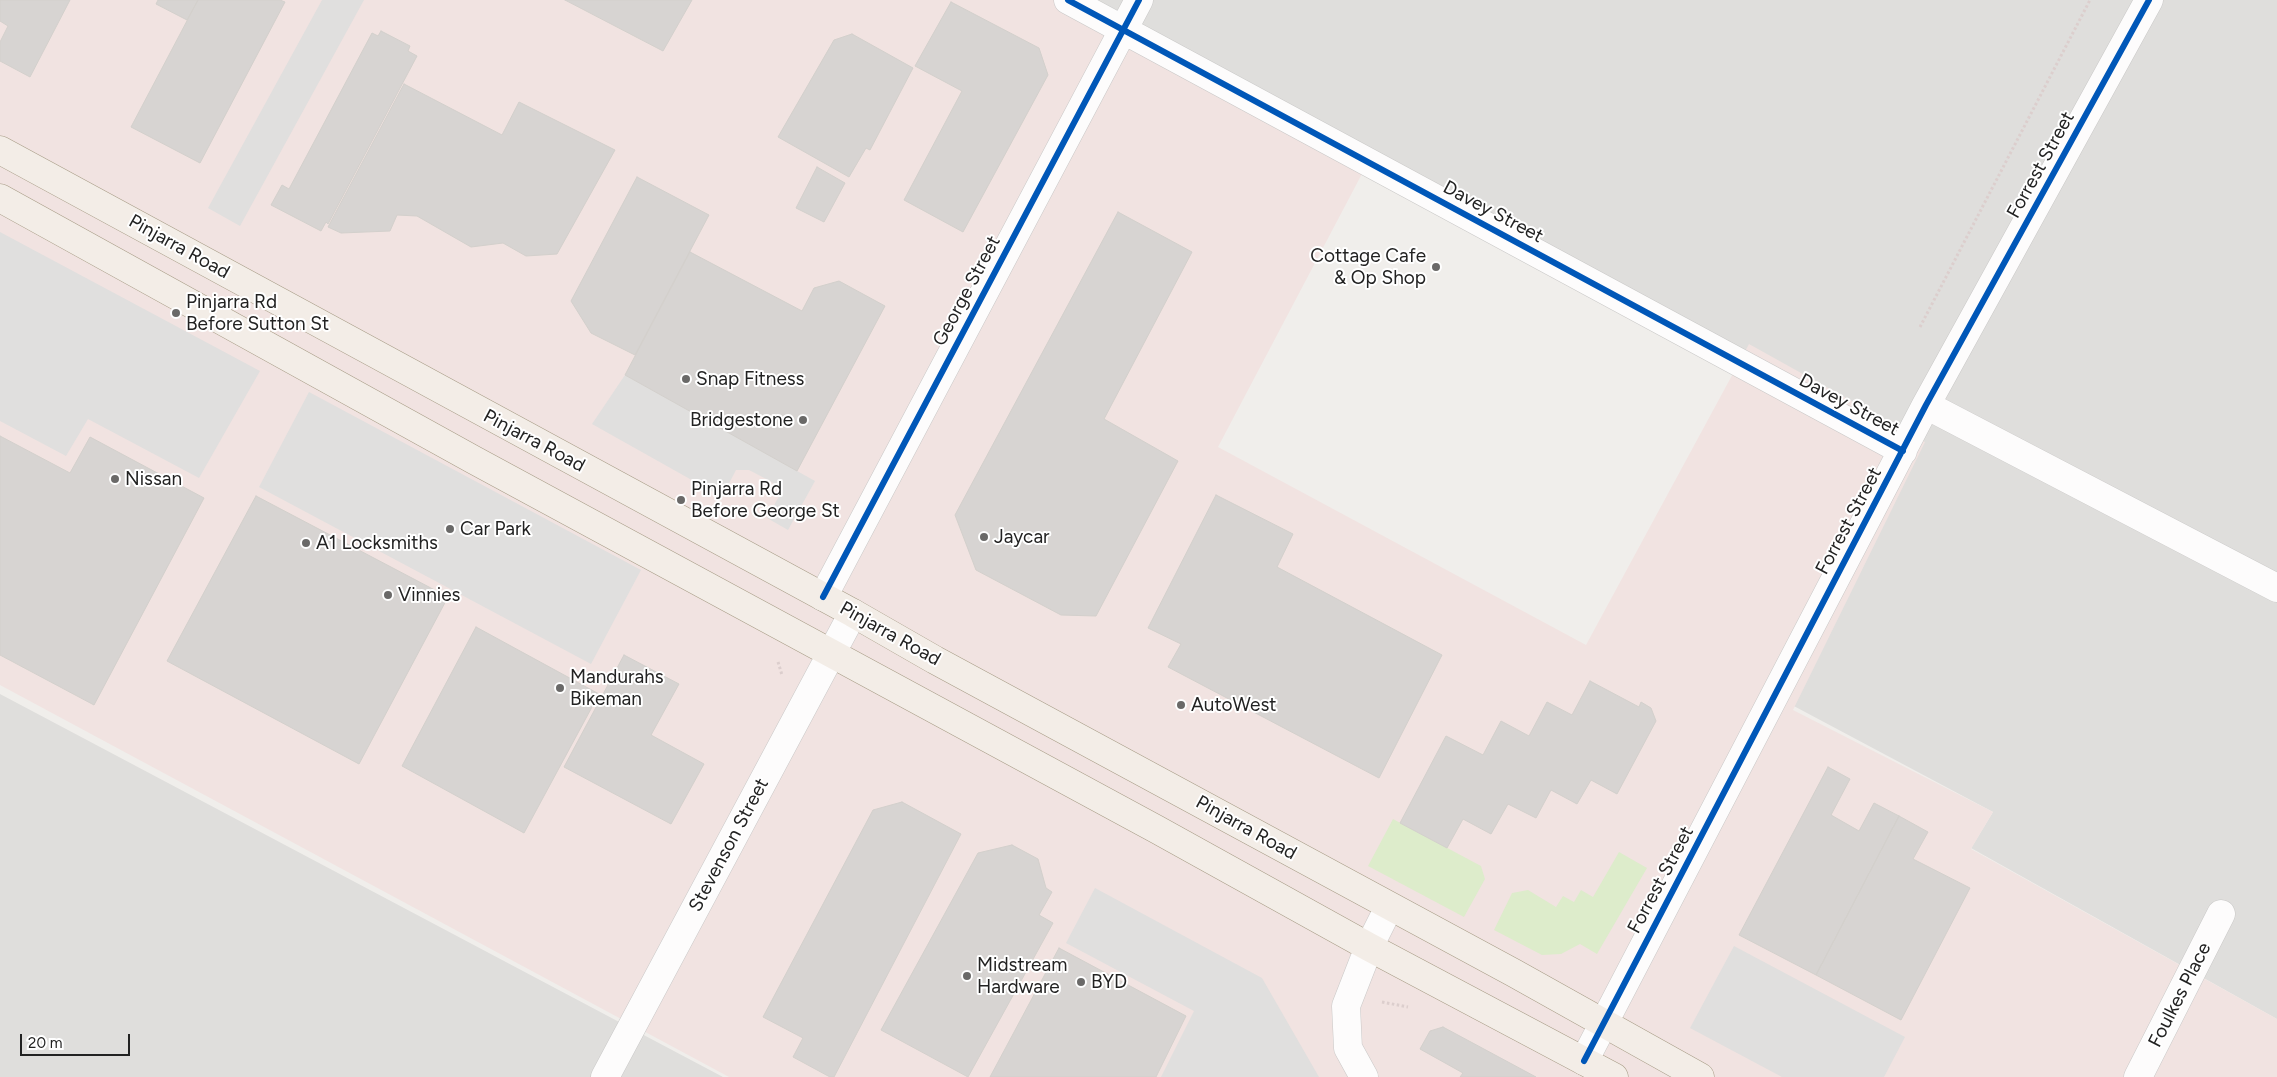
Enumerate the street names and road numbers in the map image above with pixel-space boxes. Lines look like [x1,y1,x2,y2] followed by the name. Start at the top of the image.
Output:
[2002,108,2080,222] street label: Forrest Street
[1439,176,1547,248] street label: Davey Street
[125,210,233,284] street label: Pinjarra Road
[928,232,1006,350] street label: George Street
[1795,369,1903,441] street label: Davey Street
[479,405,589,477] street label: Pinjarra Road
[1811,463,1887,579] street label: Forrest Street
[836,597,944,671] street label: Pinjarra Road
[684,774,774,916] street label: Stevenson Street
[1192,791,1300,865] street label: Pinjarra Road
[1623,822,1699,938] street label: Forrest Street
[2144,939,2216,1051] street label: Foulkes Place

